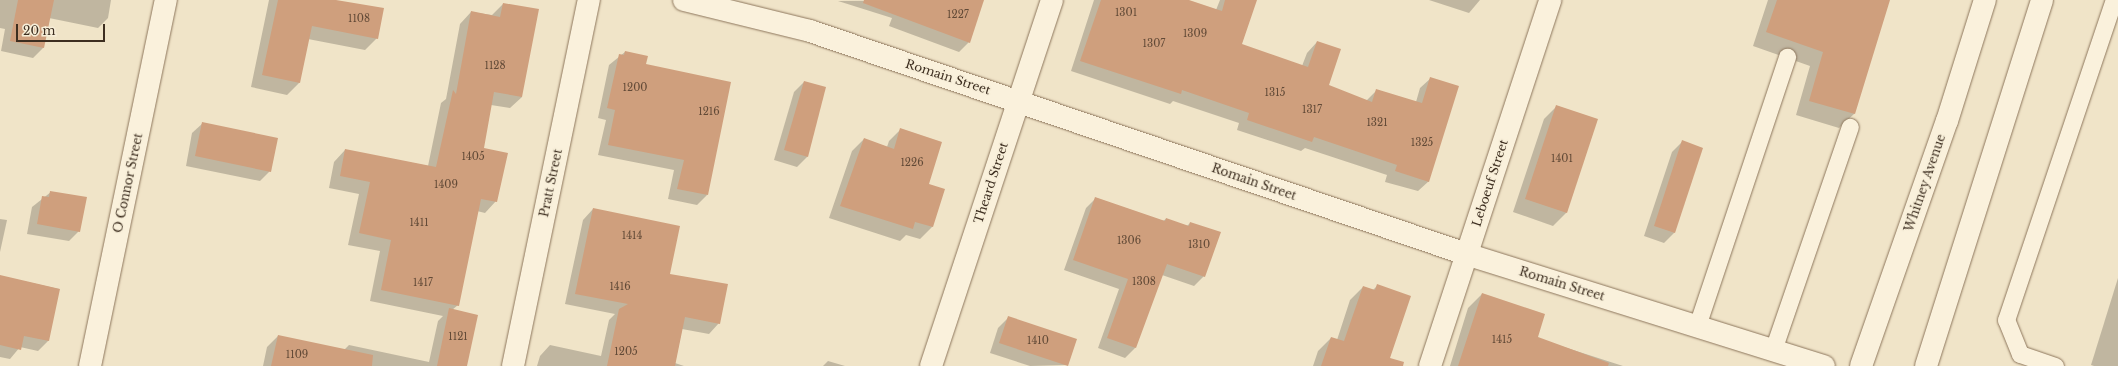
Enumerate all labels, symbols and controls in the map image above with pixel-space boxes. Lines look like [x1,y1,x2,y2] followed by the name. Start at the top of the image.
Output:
[1115,7,1137,19] house number: 1301
[947,9,969,21] house number: 1227
[348,13,370,25] house number: 1108
[18,16,107,42] scale bar
[23,23,55,38] text: 20 m
[1183,28,1207,40] house number: 1309
[1143,38,1165,50] house number: 1307
[904,56,992,98] street label: Romain Street
[484,60,506,72] house number: 1128
[623,82,647,94] house number: 1200
[1265,87,1285,99] house number: 1315
[1302,104,1322,116] house number: 1317
[698,106,720,118] house number: 1216
[1366,117,1388,129] house number: 1321
[110,132,146,234] street label: O Connor Street
[1901,132,1949,234] street label: Whitney Avenue
[1411,137,1433,149] house number: 1325
[1469,138,1511,228] street label: Leboeuf Street
[971,141,1011,225] street label: Theard Street
[537,148,565,218] street label: Pratt Street
[461,151,485,163] house number: 1405
[1551,153,1573,165] house number: 1401
[900,157,924,169] house number: 1226
[1210,161,1298,203] street label: Romain Street
[434,179,458,191] house number: 1409
[409,217,429,229] house number: 1411
[622,230,642,242] house number: 1414
[1117,235,1141,247] house number: 1306
[1188,239,1210,251] house number: 1310
[1518,264,1606,304] street label: Romain Street
[1132,276,1156,288] house number: 1308
[413,277,433,289] house number: 1417
[609,281,631,293] house number: 1416
[448,331,468,343] house number: 1121
[1492,334,1512,346] house number: 1415
[1027,335,1049,347] house number: 1410
[614,346,638,358] house number: 1205
[286,349,308,361] house number: 1109

